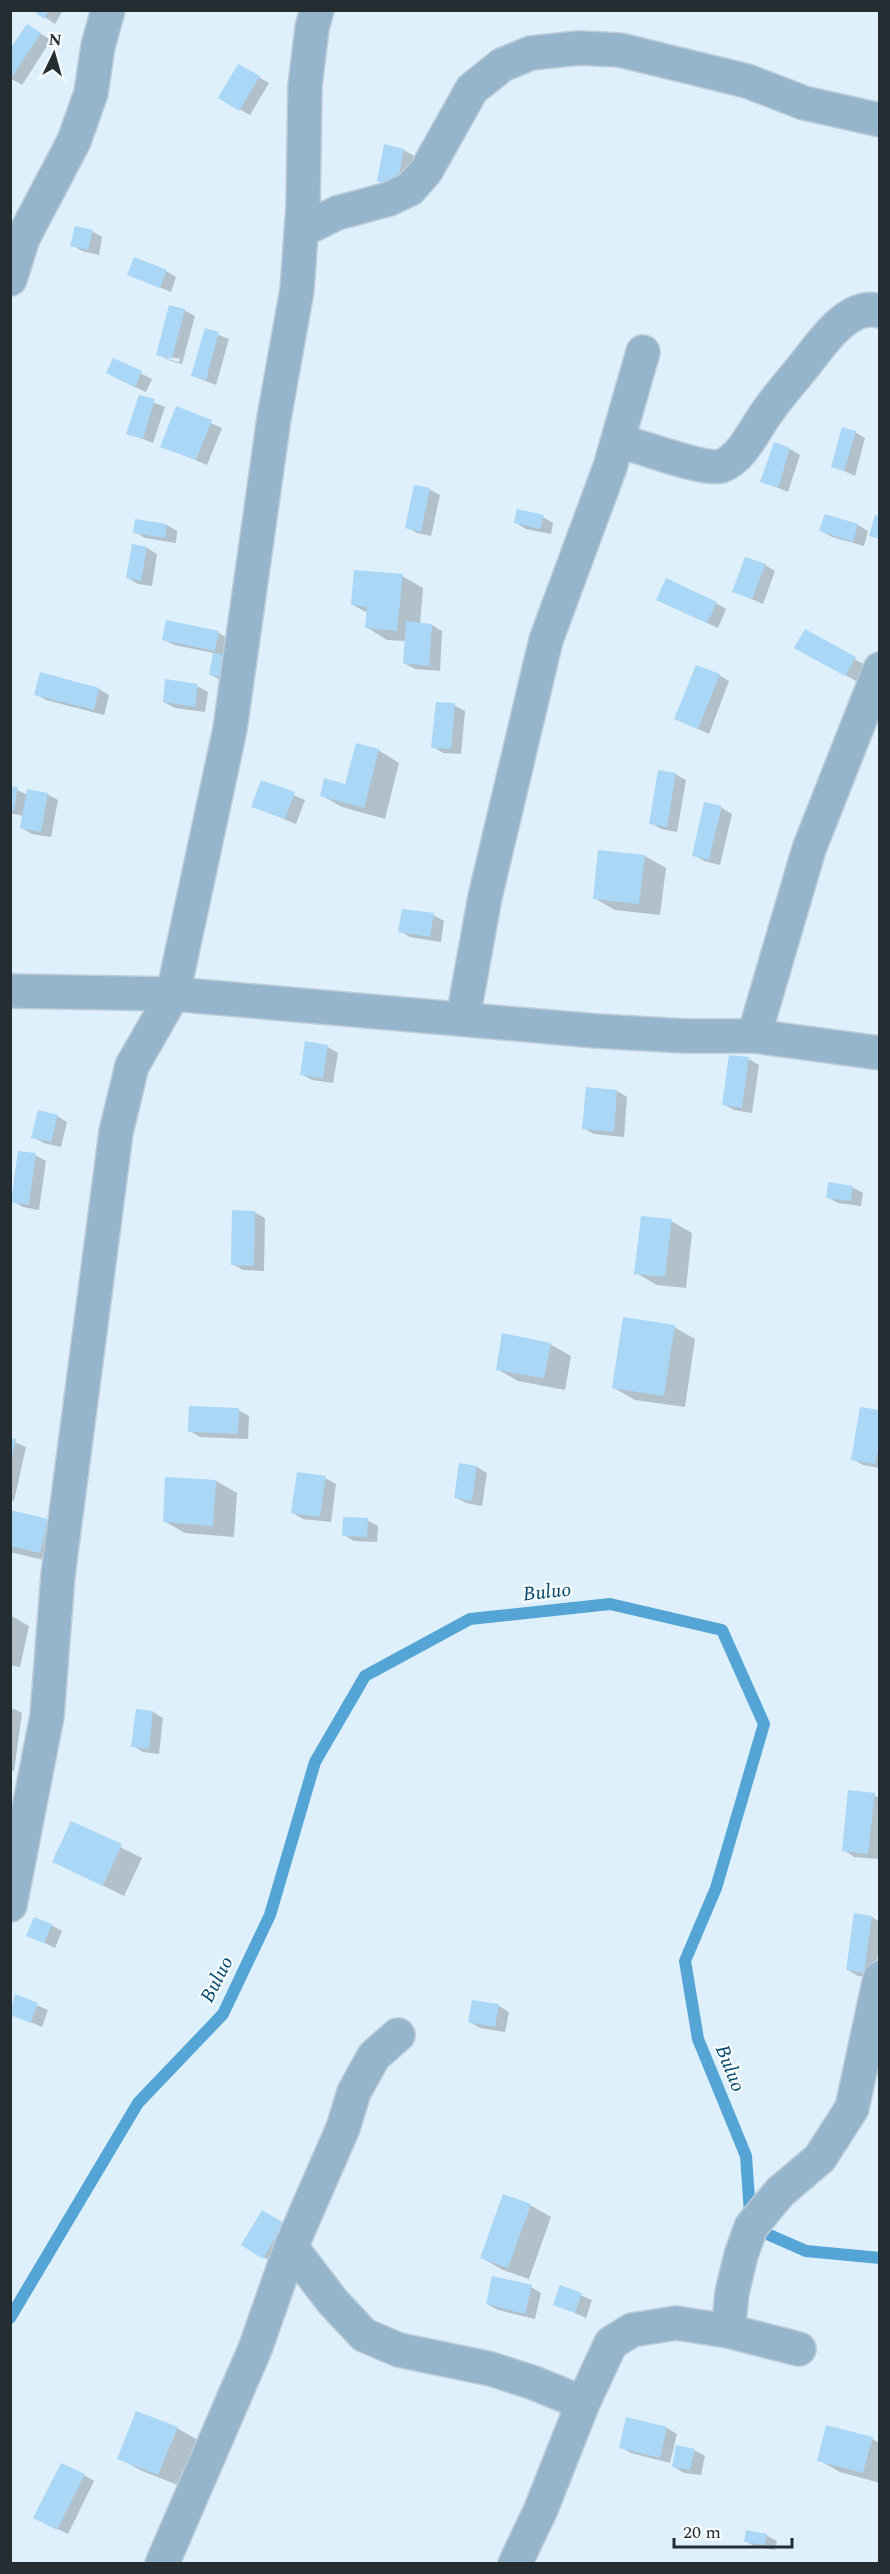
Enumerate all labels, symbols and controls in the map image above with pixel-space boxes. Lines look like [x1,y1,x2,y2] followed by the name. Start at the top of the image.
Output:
[24,24,84,84] north arrow
[48,28,63,53] text: N
[521,1575,573,1609] water label: Buluo
[192,1951,241,2008] water label: Buluo
[707,2040,753,2097] water label: Buluo
[674,2511,792,2549] scale bar
[683,2519,721,2546] text: 20 m

